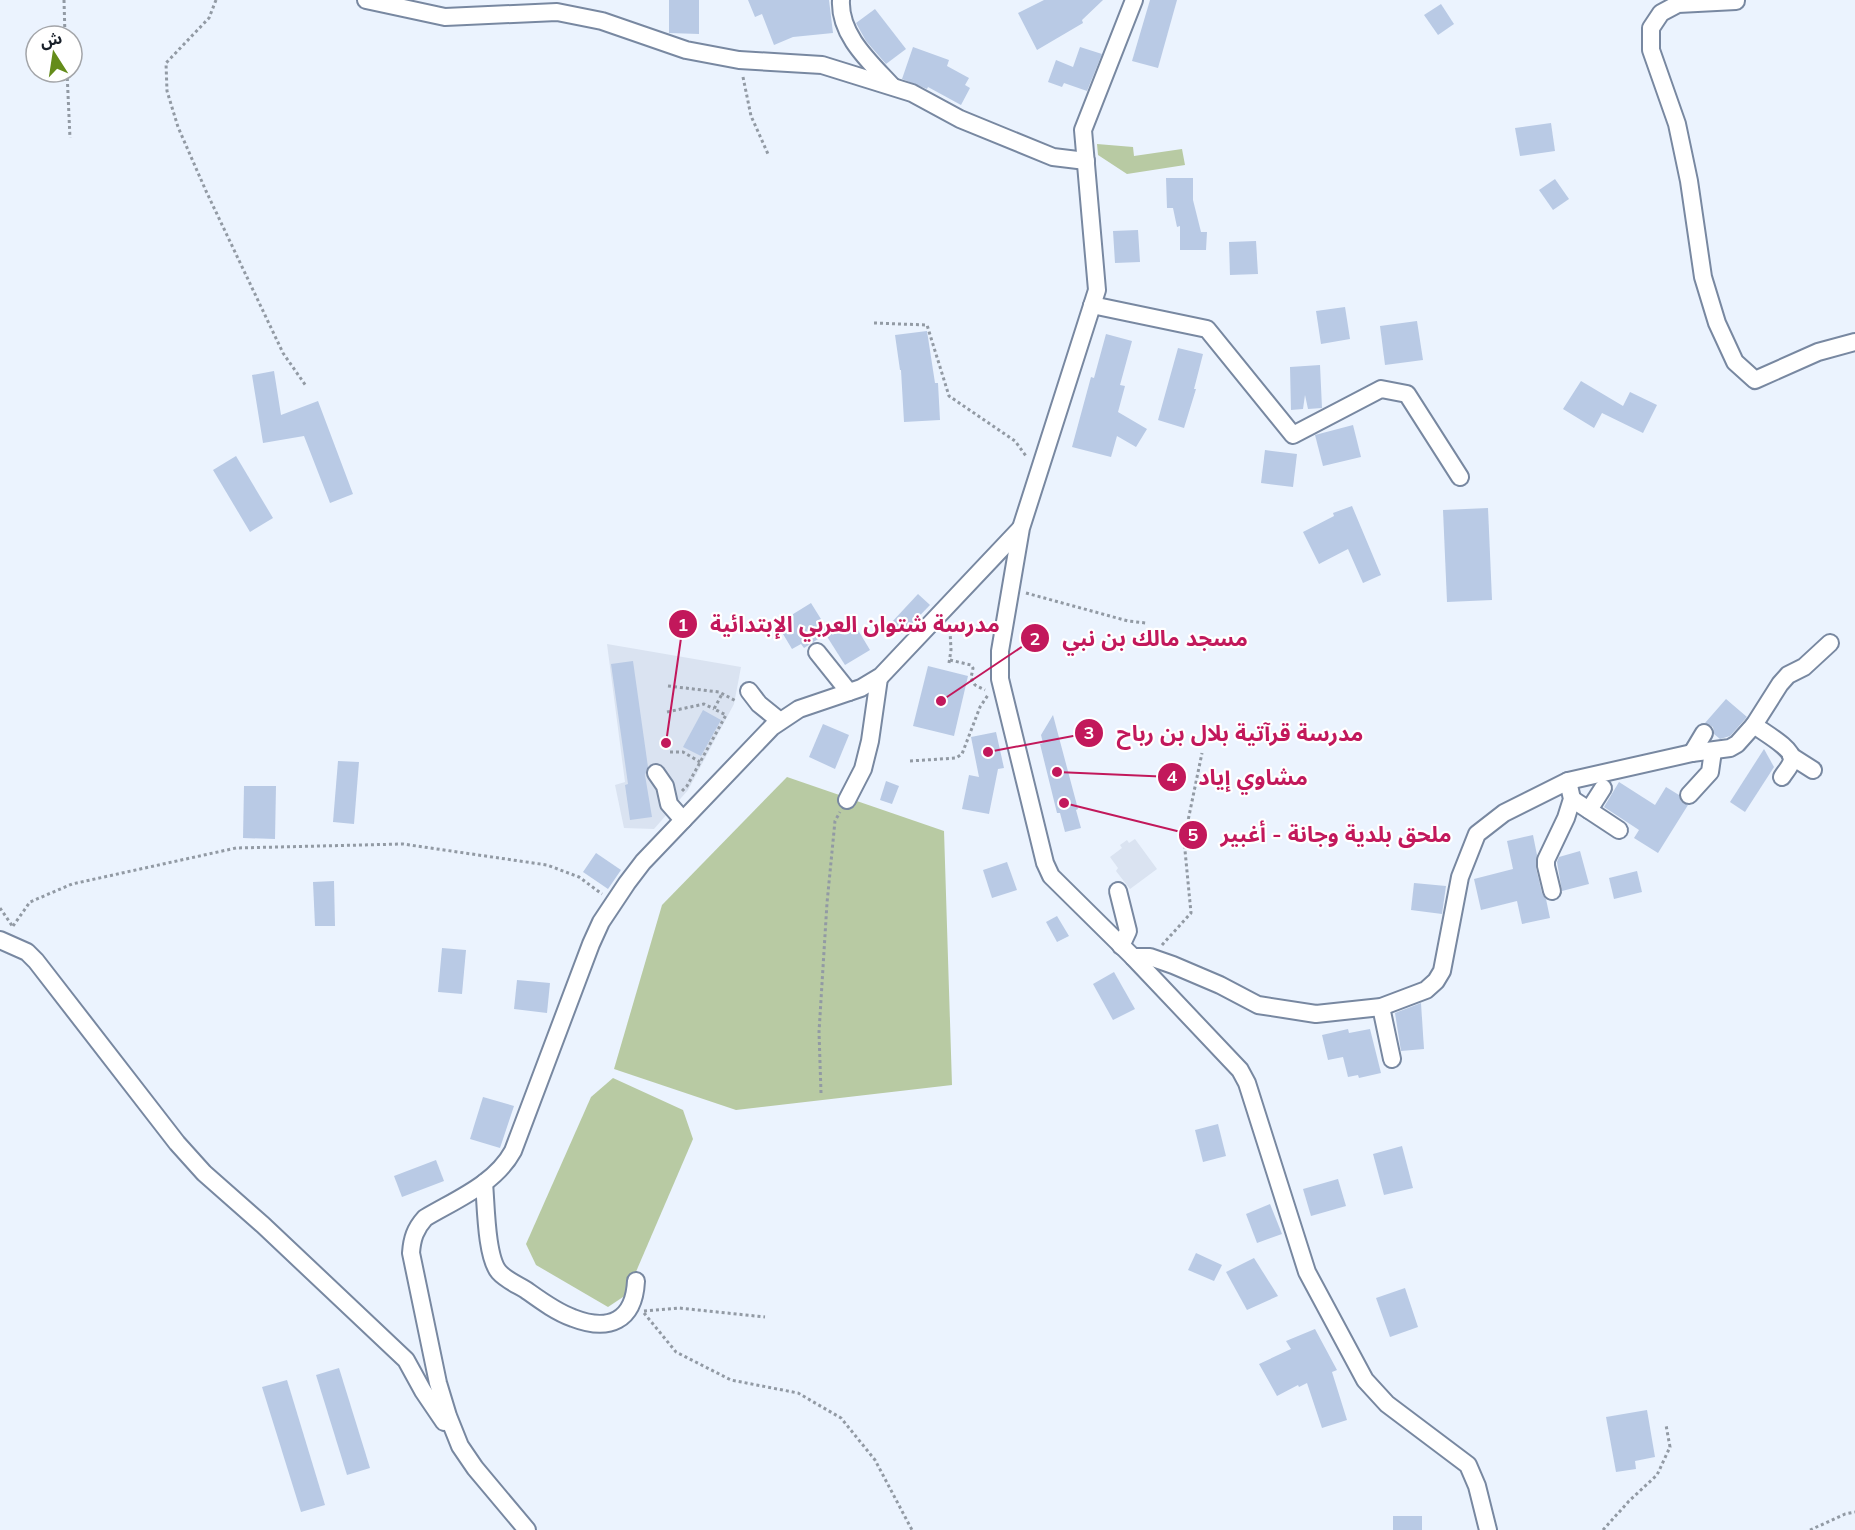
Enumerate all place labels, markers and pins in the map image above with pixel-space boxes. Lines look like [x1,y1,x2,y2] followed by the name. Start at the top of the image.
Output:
[668,604,1011,644] callout: مدرسة شتوان العربي الإبتدائية
[1020,618,1260,658] callout: مسجد مالك بن نبي
[1074,713,1375,753] callout: مدرسة قرآتية بلال بن رباح
[1157,757,1320,797] callout: مشاوي إياد
[1178,815,1464,855] callout: ملحق بلدية وجانة - أغبير

